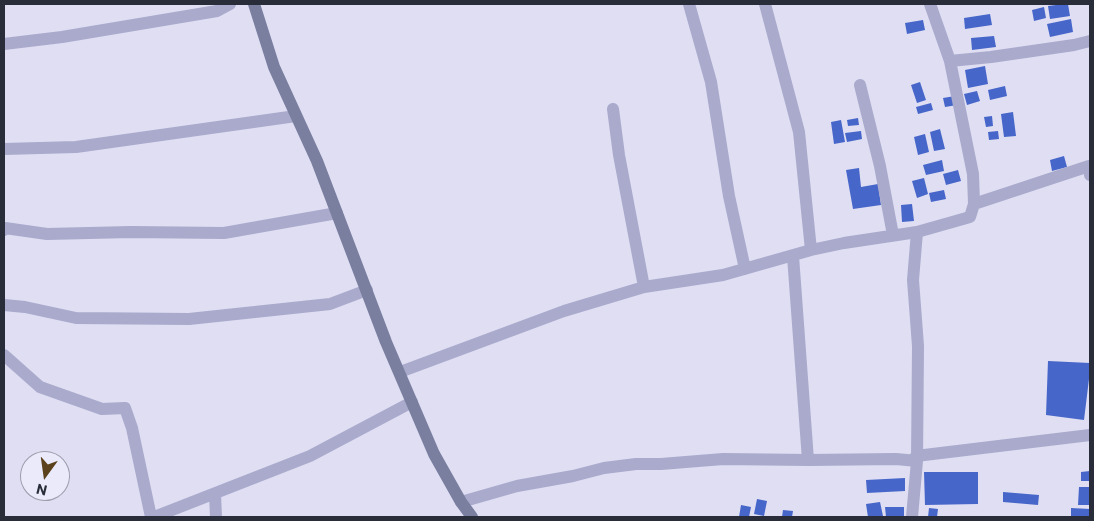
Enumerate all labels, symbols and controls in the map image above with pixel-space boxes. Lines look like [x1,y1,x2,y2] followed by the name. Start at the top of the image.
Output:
[20,451,70,501] north arrow
[34,481,49,500] text: N

